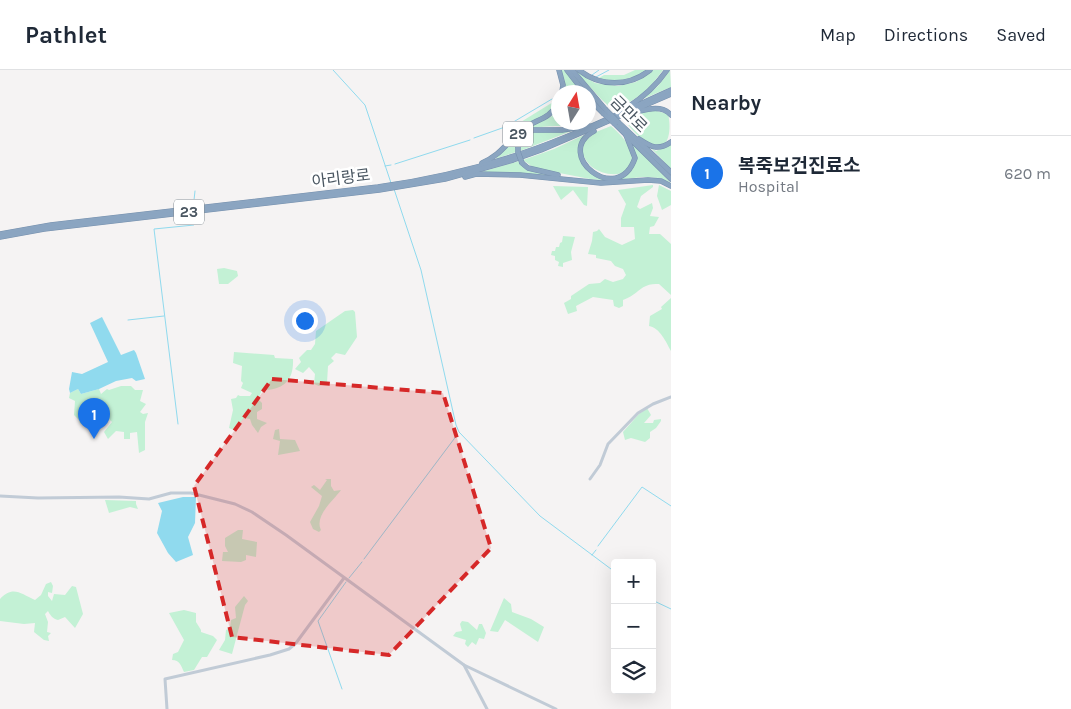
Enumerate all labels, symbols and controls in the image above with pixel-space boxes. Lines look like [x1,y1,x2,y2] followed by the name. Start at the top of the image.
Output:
[25,21,107,49] text: Pathlet
[820,24,856,46] text: Map
[884,24,968,46] text: Directions
[996,24,1046,46] text: Saved
[551,85,596,130] north arrow
[691,91,761,115] text: Nearby
[607,92,652,137] street label: 금만로
[503,122,533,146] road number: 29
[738,155,860,177] text: 복죽보건진료소
[704,164,710,183] text: 1
[1004,164,1051,183] text: 620 m
[311,165,372,191] street label: 아리랑로
[738,177,799,196] text: Hospital
[174,200,204,224] road number: 23
[292,308,318,334] your location
[78,398,110,439] pin: 1
[611,559,656,694] map controls
[611,559,656,604] button: +
[611,604,656,649] button: −
[611,649,656,694] button: layers

